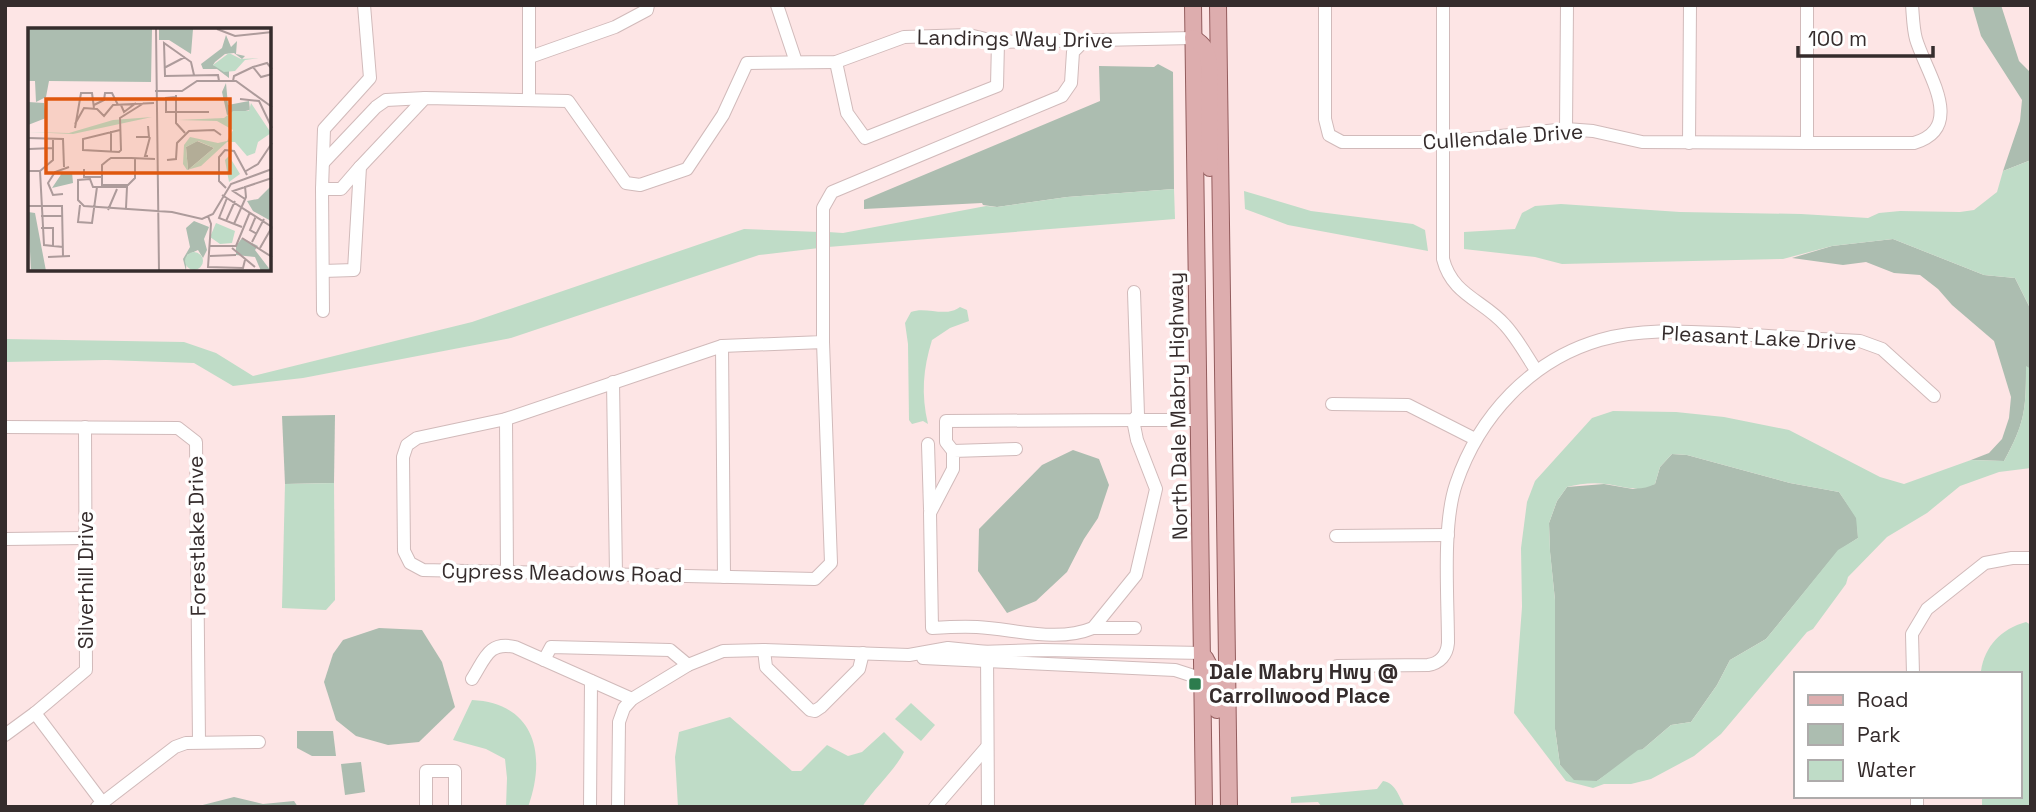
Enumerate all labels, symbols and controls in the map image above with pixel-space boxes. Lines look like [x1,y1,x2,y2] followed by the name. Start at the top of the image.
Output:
[1798,14,1933,58] scale bar
[917,23,1113,54] street label: Landings Way Drive
[1808,25,1867,52] text: 100 m
[28,28,271,271] inset map
[1422,117,1584,156] street label: Cullendale Drive
[1162,272,1193,540] street label: North Dale Mabry Highway
[1661,319,1857,356] street label: Pleasant Lake Drive
[182,455,211,617] street label: Forestlake Drive
[72,511,99,649] street label: Silverhill Drive
[441,557,683,588] street label: Cypress Meadows Road
[1209,658,1399,709] place label: Dale Mabry Hwy @ Carrollwood Place
[1794,672,2022,798] legend
[1187,676,1203,692] marker: Dale Mabry Hwy @ Carrollwood Place
[1857,686,1909,713] text: Road
[1857,721,1901,748] text: Park
[1857,756,1916,783] text: Water

